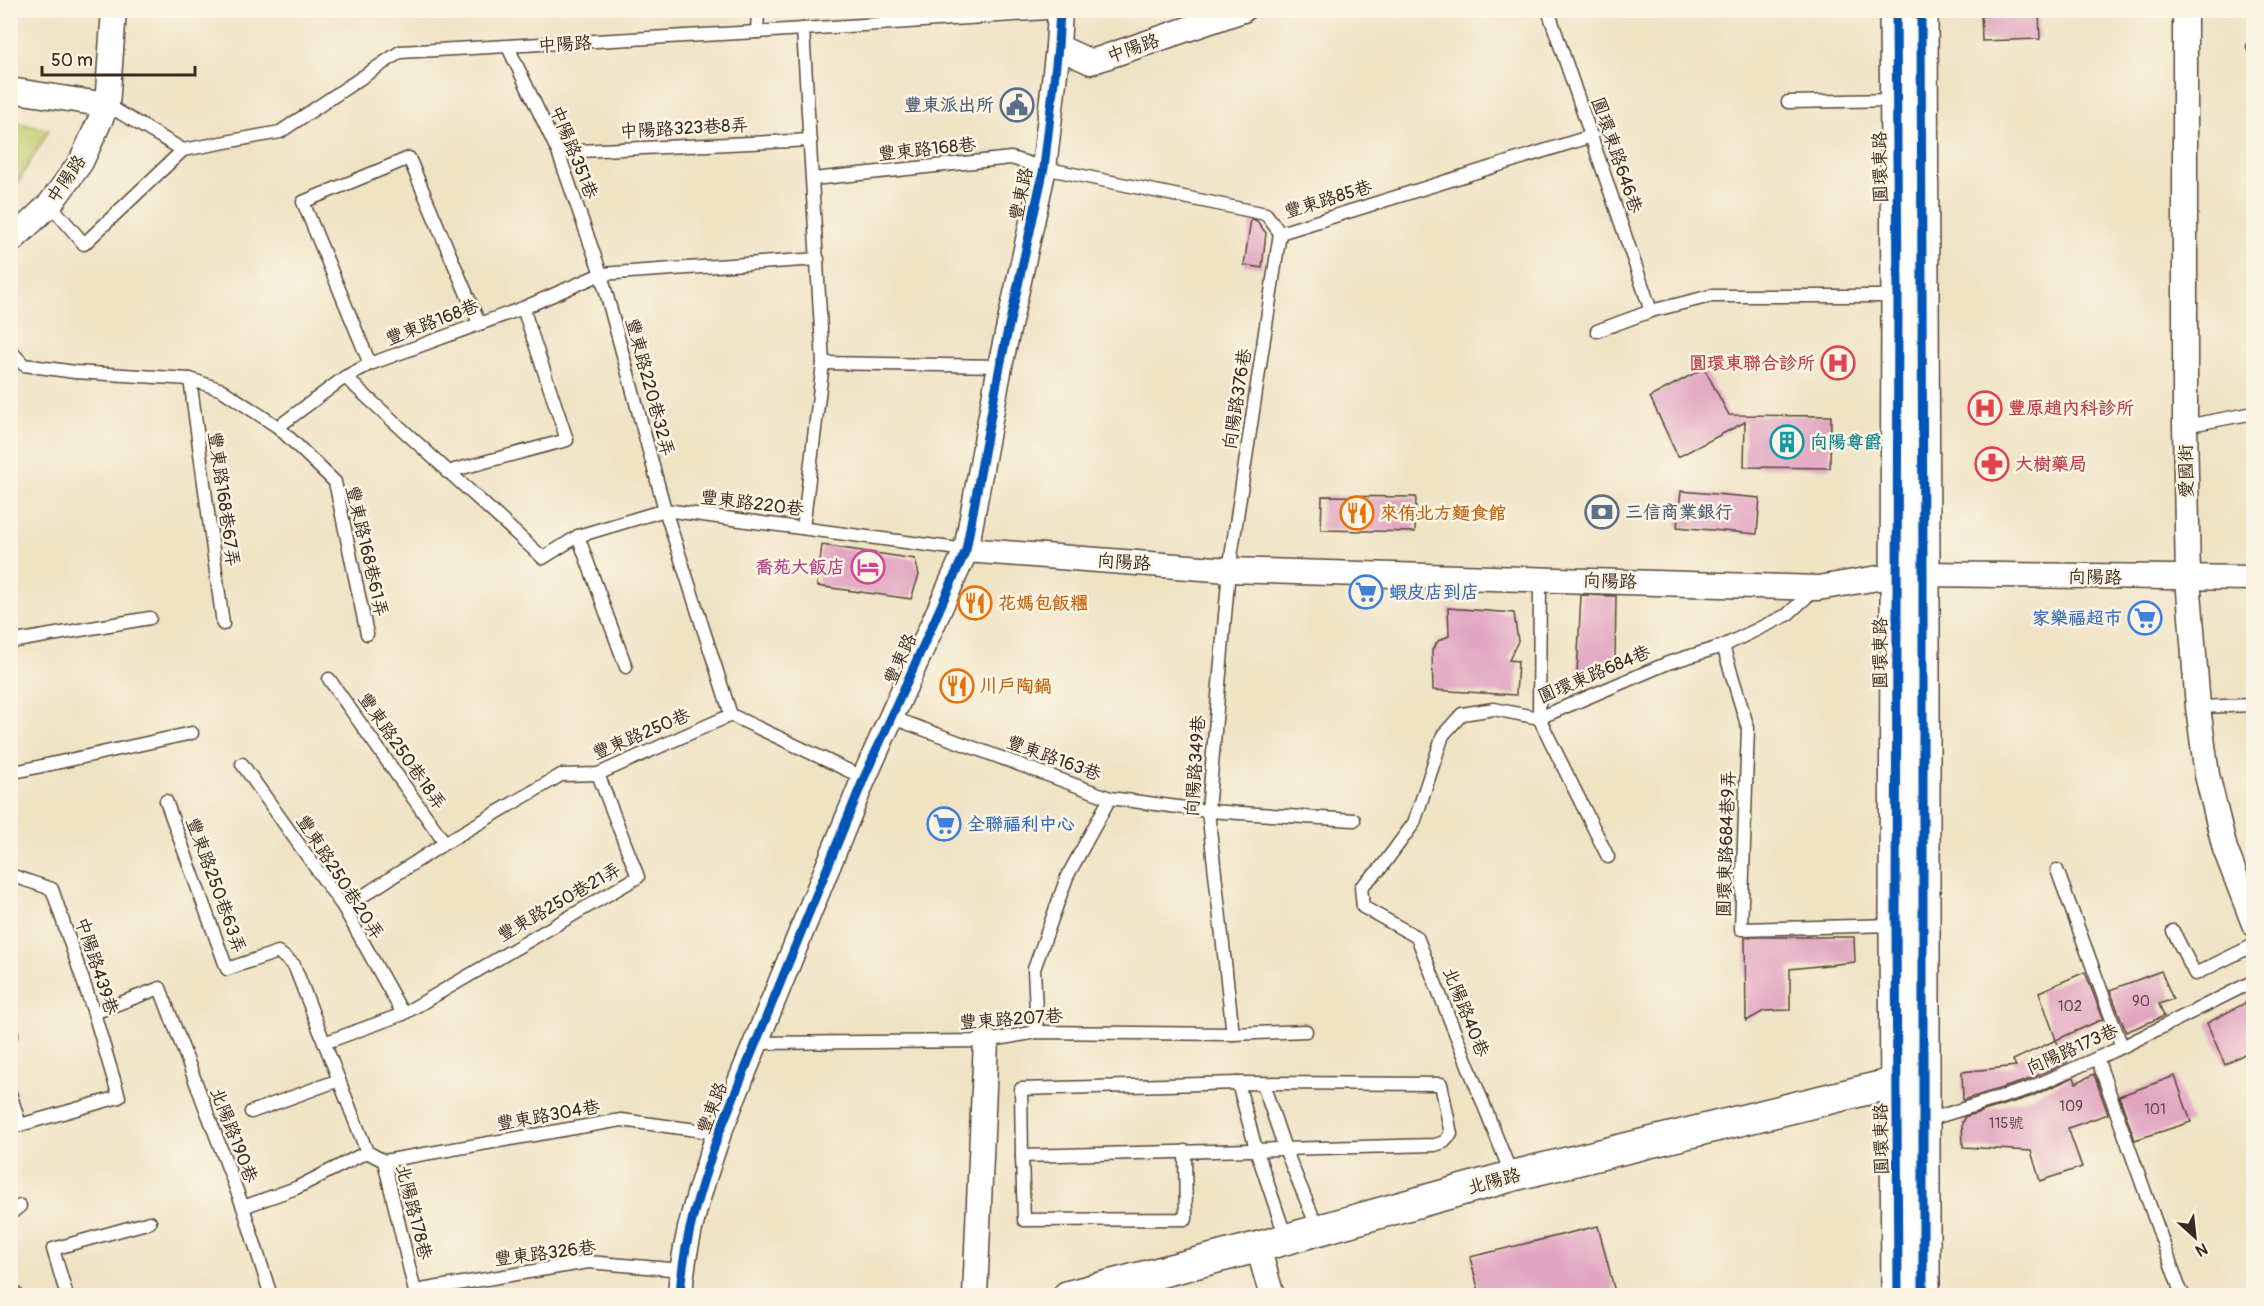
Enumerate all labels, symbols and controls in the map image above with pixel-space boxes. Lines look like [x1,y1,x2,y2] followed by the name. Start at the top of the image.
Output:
[1104,29,1162,68] street label: 中陽路
[537,32,593,57] street label: 中陽路
[42,39,195,77] scale bar
[51,49,93,72] text: 50 m
[999,87,1035,123] public building icon: 豐東派出所
[904,94,994,117] place label: 豐東派出所
[1586,94,1647,216] street label: 圓環東路646巷
[544,102,603,202] street label: 中陽路351巷
[619,114,749,143] street label: 中陽路323巷8弄
[1868,131,1893,203] street label: 圓環東路
[877,133,977,166] street label: 豐東路168巷
[42,151,91,208] street label: 中陽路
[1005,165,1038,223] street label: 豐東路
[1281,175,1375,224] street label: 豐東路85巷
[382,294,482,351] street label: 豐東路168巷
[620,315,679,459] street label: 豐東路220巷32弄
[1820,345,1856,381] hospital icon: 圓環東聯合診所
[1218,347,1257,451] street label: 向陽路376巷
[1689,352,1815,375] place label: 圓環東聯合診所
[1967,390,2003,426] hospital icon: 豐原趙內科診所
[2008,397,2134,420] place label: 豐原趙內科診所
[1769,424,1805,460] building icon: 向陽尊爵
[203,430,244,568] street label: 豐東路168巷67弄
[1810,431,1882,454] place label: 向陽尊爵
[2175,444,2198,498] street label: 愛國街
[1974,446,2010,482] pharmacy icon: 大樹藥局
[2015,453,2087,476] place label: 大樹藥局
[340,483,393,619] street label: 豐東路168巷61弄
[699,486,805,521] street label: 豐東路220巷
[1584,494,1620,530] bank icon: 三信商業銀行
[1339,495,1375,531] restaurant icon: 來侑北方麵食館
[1625,501,1733,524] place label: 三信商業銀行
[1380,502,1506,525] place label: 來侑北方麵食館
[850,549,886,585] hotel icon: 喬苑大飯店
[1096,549,1152,576] street label: 向陽路
[755,556,845,579] place label: 喬苑大飯店
[2068,566,2122,589] street label: 向陽路
[1583,569,1637,594] street label: 向陽路
[1348,574,1384,610] supermarket icon: 蝦皮店到店
[1389,581,1479,604] place label: 蝦皮店到店
[957,585,993,621] restaurant icon: 花媽包飯糰
[998,592,1088,615] place label: 花媽包飯糰
[2127,600,2163,636] supermarket icon: 家樂福超市
[2032,607,2122,630] place label: 家樂福超市
[1869,617,1892,689] street label: 圓環東路
[879,630,922,689] street label: 豐東路
[1534,640,1654,708] street label: 圓環東路684巷
[939,668,975,704] restaurant icon: 川戶陶鍋
[980,675,1052,698] place label: 川戶陶鍋
[353,688,451,815] street label: 豐東路250巷18弄
[589,704,694,765] street label: 豐東路250巷
[1180,714,1211,818] street label: 向陽路349巷
[1003,731,1105,786] street label: 豐東路163巷
[1712,770,1741,918] street label: 圓環東路684巷9弄
[926,806,962,842] supermarket icon: 全聯福利中心
[291,810,389,944] street label: 豐東路250巷20弄
[967,813,1075,836] place label: 全聯福利中心
[180,814,251,956] street label: 豐東路250巷63弄
[493,858,625,947] street label: 豐東路250巷21弄
[70,914,123,1018] street label: 中陽路439巷
[1437,964,1494,1060] street label: 北陽路40巷
[2132,992,2150,1011] house number: 90
[2058,997,2082,1016] house number: 102
[958,1004,1064,1035] street label: 豐東路207巷
[2022,1019,2122,1080] street label: 向陽路173巷
[692,1079,733,1138] street label: 豐東路
[205,1084,262,1186] street label: 北陽路190巷
[494,1095,602,1136] street label: 豐東路304巷
[2059,1097,2083,1116] house number: 109
[2144,1100,2166,1119] house number: 101
[1869,1103,1894,1175] street label: 圓環東路
[1989,1114,2023,1133] house number: 115號
[391,1162,436,1262] street label: 北陽路178巷
[1465,1163,1523,1200] street label: 北陽路
[2165,1207,2225,1267] north arrow
[493,1236,597,1271] street label: 豐東路326巷
[2192,1238,2211,1261] text: N

